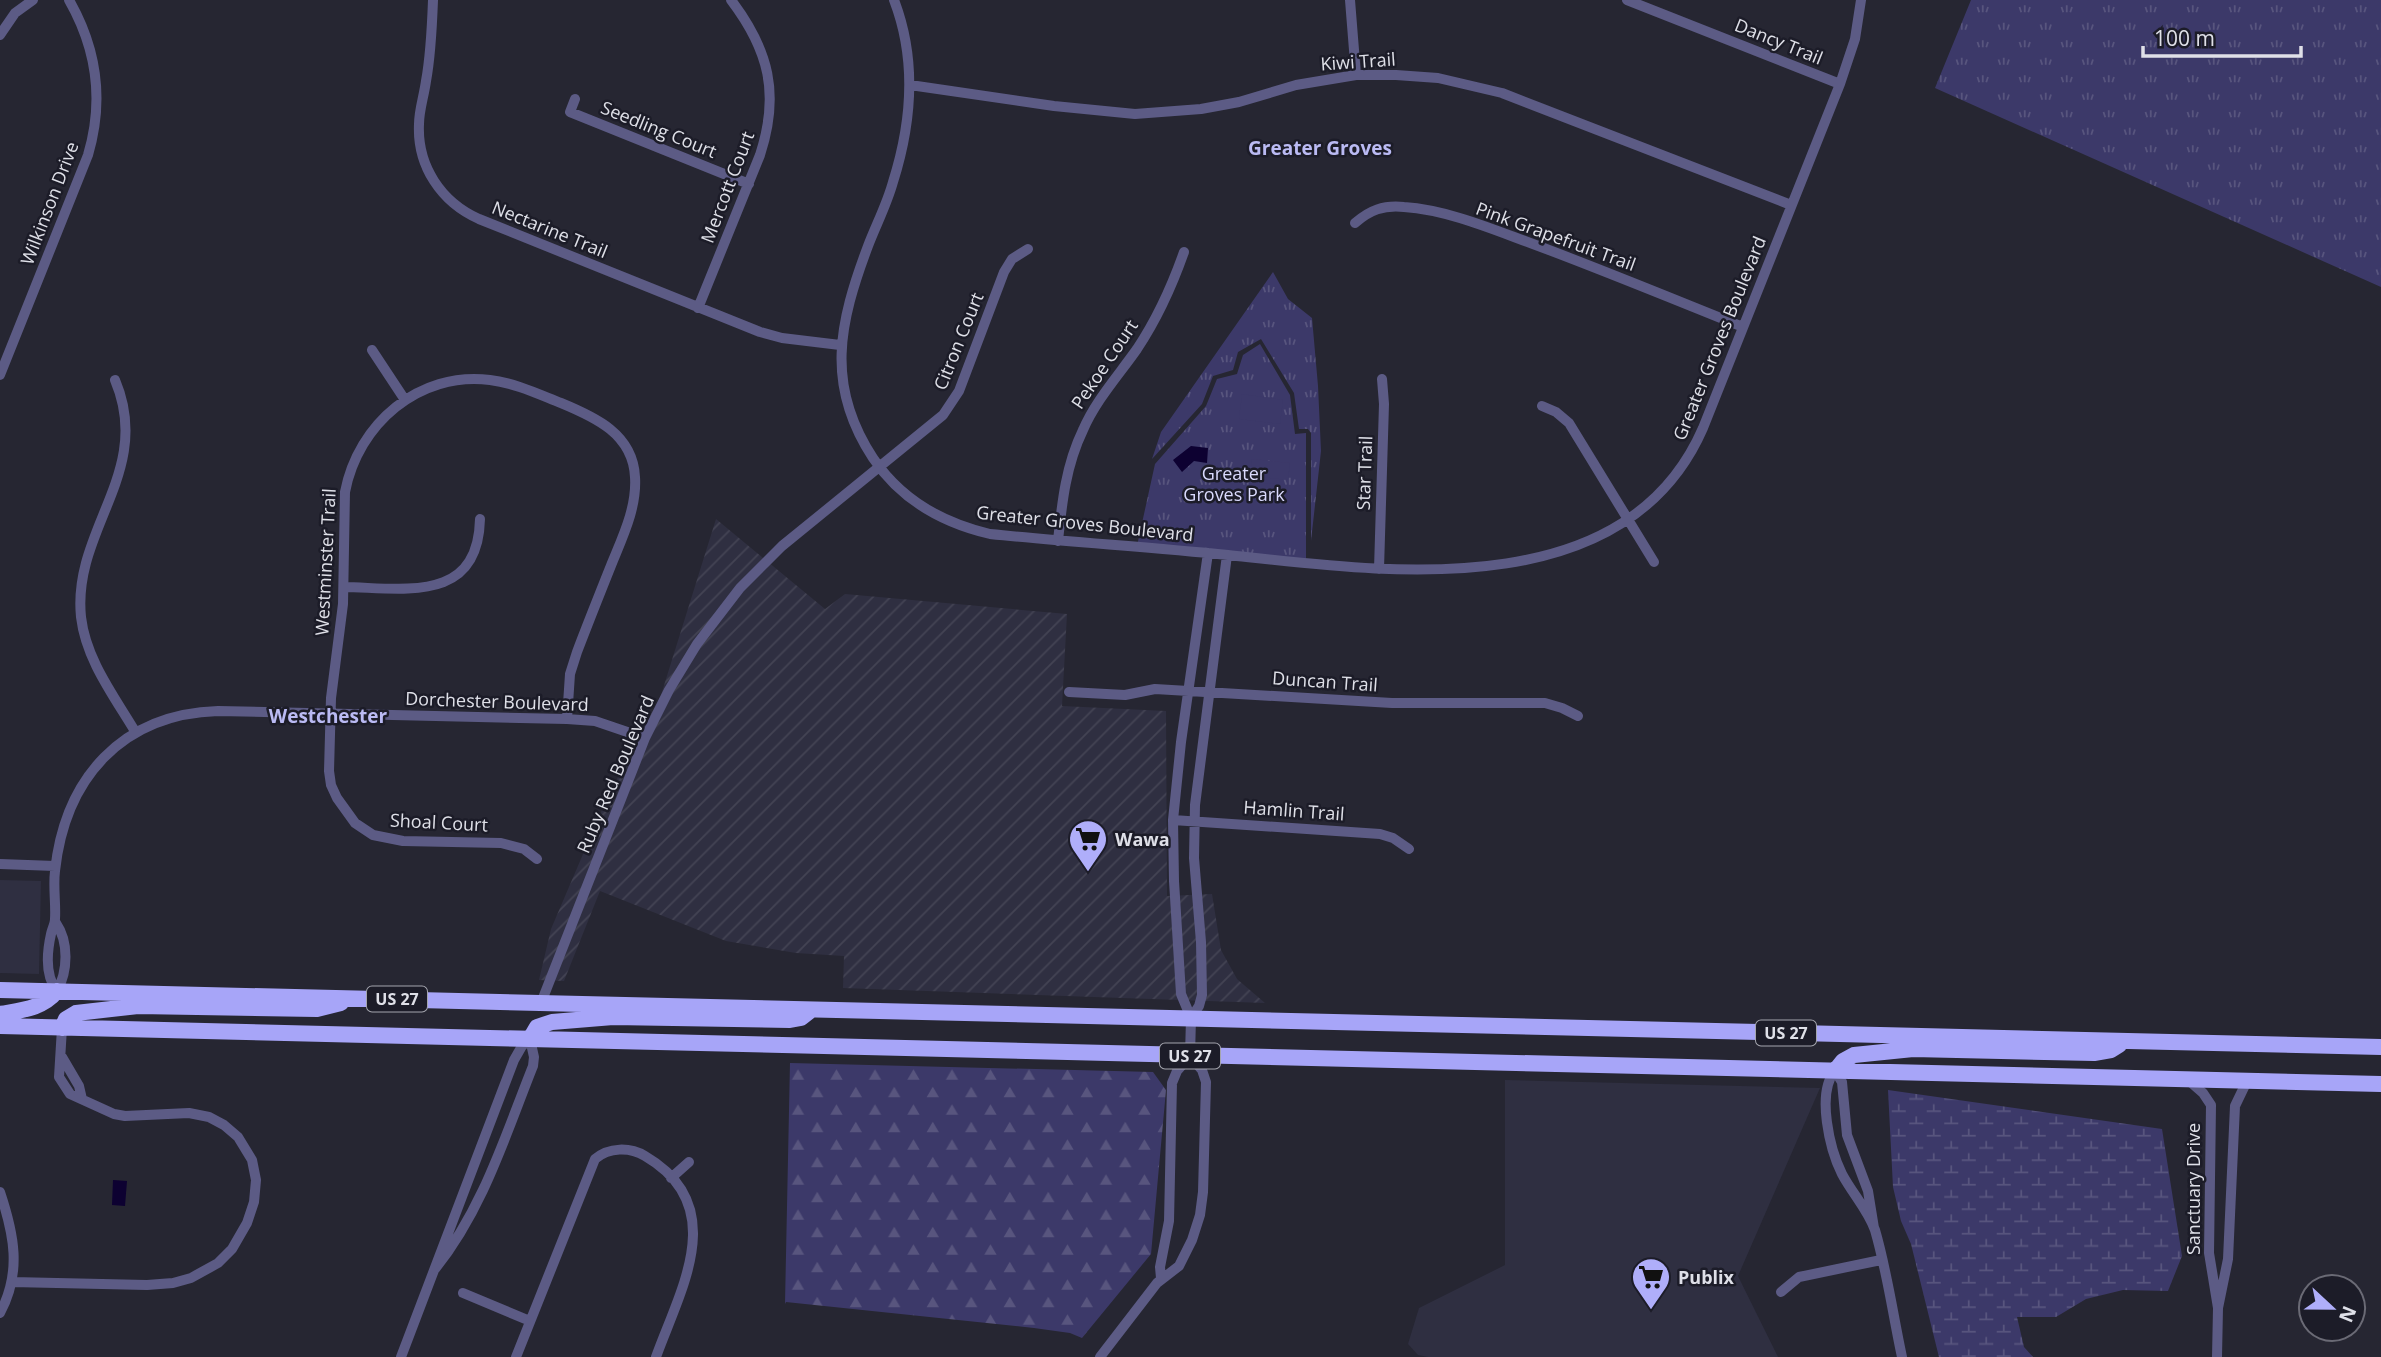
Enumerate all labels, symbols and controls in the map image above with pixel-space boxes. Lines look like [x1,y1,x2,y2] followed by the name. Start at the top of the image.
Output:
[1731,12,1827,70] street label: Dancy Trail
[2143,14,2300,58] scale bar
[2154,24,2215,52] text: 100 m
[1320,46,1396,76] street label: Kiwi Trail
[598,95,720,163] street label: Seedling Court
[695,128,759,246] street label: Mercott Court
[1248,135,1392,161] district label: Greater Groves
[15,138,83,268] street label: Wilkinson Drive
[489,195,611,263] street label: Nectarine Trail
[1473,196,1639,276] street label: Pink Grapefruit Trail
[1667,232,1771,444] street label: Greater Groves Boulevard
[928,289,988,393] street label: Citron Court
[1065,315,1143,413] street label: Pekoe Court
[1351,435,1377,511] street label: Star Trail
[1183,461,1285,506] park label: Greater Groves Park
[309,488,341,636] street label: Westminster Trail
[975,500,1195,546] street label: Greater Groves Boulevard
[1271,665,1379,697] street label: Duncan Trail
[405,686,589,716] street label: Dorchester Boulevard
[571,691,659,857] street label: Ruby Red Boulevard
[269,703,388,729] district label: Westchester
[1243,795,1345,825] street label: Hamlin Trail
[389,807,489,837] street label: Shoal Court
[1067,818,1109,873] supermarket icon: Wawa
[1115,827,1170,851] place label: Wawa
[367,987,427,1012] road number: US 27
[1756,1021,1816,1046] road number: US 27
[1160,1044,1220,1068] road number: US 27
[2181,1123,2205,1255] street label: Sanctuary Drive
[1630,1256,1672,1311] supermarket icon: Publix
[1678,1265,1735,1289] place label: Publix
[2297,1273,2367,1343] north arrow
[2333,1302,2363,1326] text: N

